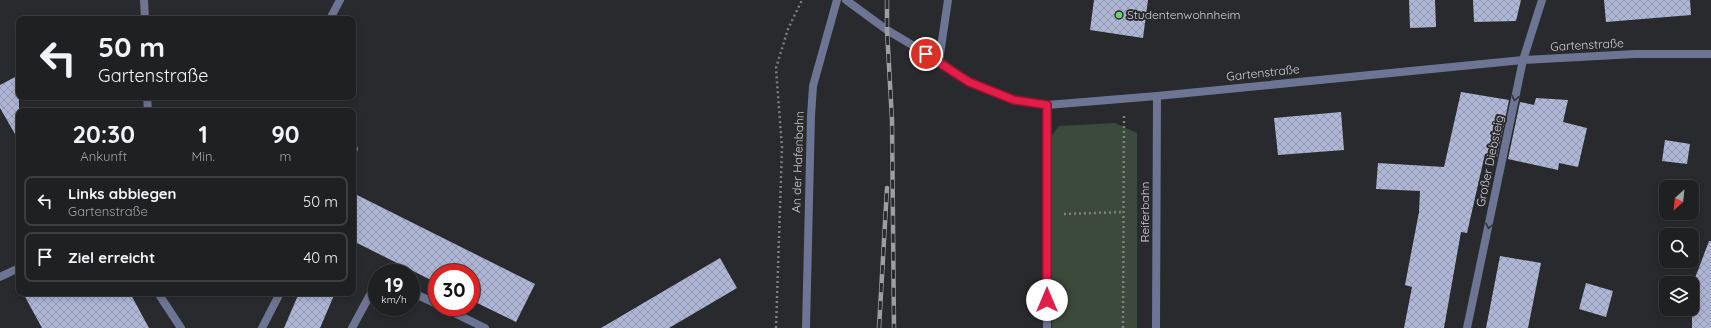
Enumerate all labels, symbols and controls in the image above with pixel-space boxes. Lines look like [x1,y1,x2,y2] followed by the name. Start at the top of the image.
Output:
[1127,7,1241,22] place label: Studentenwohnheim
[1114,10,1124,20] marker: Studentenwohnheim
[98,29,165,64] text: 50 m
[32,32,84,84] icon: left
[1550,35,1624,54] street label: Gartenstraße
[909,37,943,71] pin
[915,43,937,65] icon: arrive
[1226,61,1301,84] street label: Gartenstraße
[98,64,208,87] text: Gartenstraße
[1511,95,1520,101] one-way arrow
[788,111,807,213] street label: An der Hafenbahn
[1472,114,1507,208] street label: Großer Diebsteig
[72,119,135,149] text: 20:30
[198,119,208,149] text: 1
[271,119,300,149] text: 90
[80,148,127,164] text: Ankunft
[191,148,215,164] text: Min.
[279,148,291,164] text: m
[1659,180,1699,220] north arrow
[1659,180,1699,316] map controls
[1137,182,1152,242] street label: Reiferbahn
[68,184,176,203] text: Links abbiegen
[34,190,56,212] icon: left
[303,192,338,211] text: 50 m
[68,203,148,219] text: Gartenstraße
[1485,222,1493,229] one-way arrow
[1659,228,1699,268] button: search
[34,246,56,268] icon: arrive
[68,248,155,267] text: Ziel erreicht
[303,248,338,267] text: 40 m
[428,264,480,316] speed limit sign: 30
[384,272,404,297] text: 19
[1659,276,1699,316] button: layers
[1026,279,1068,321] position arrow
[381,293,407,306] text: km/h

